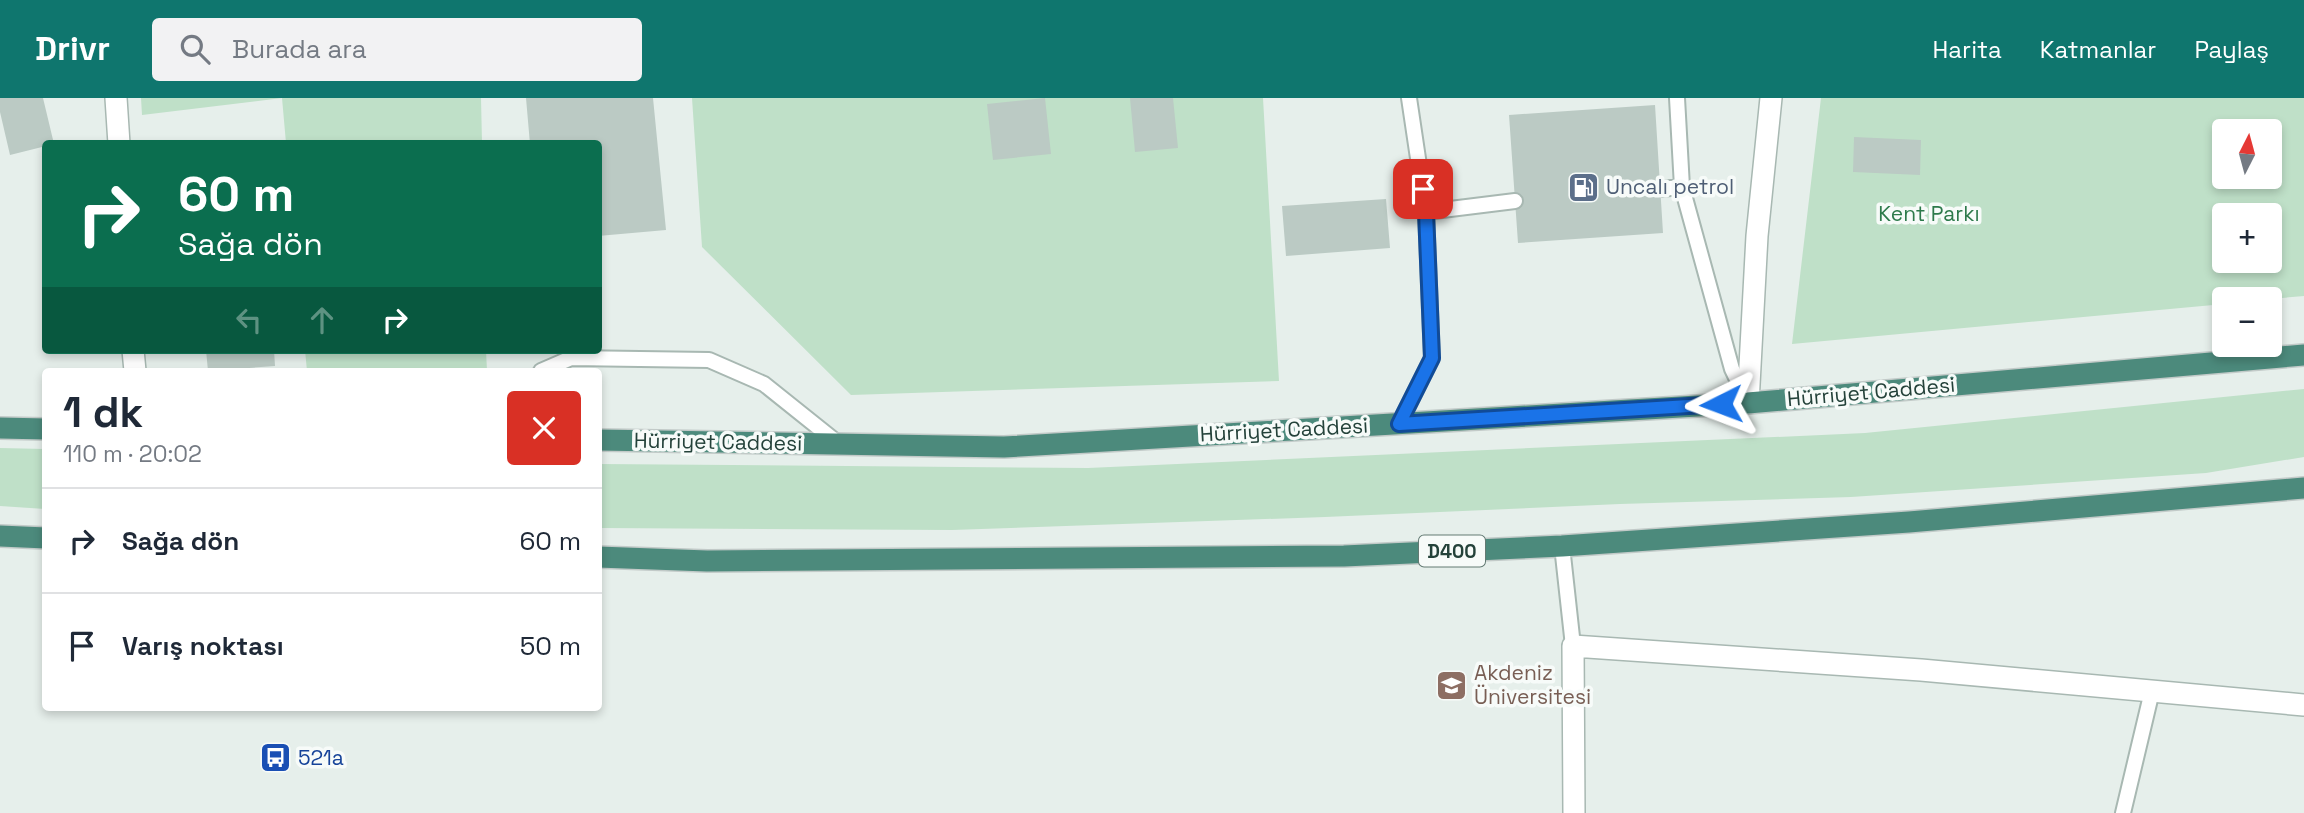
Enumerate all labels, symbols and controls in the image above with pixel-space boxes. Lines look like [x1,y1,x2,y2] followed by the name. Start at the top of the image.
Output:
[152,18,642,81] search box
[35,28,110,70] text: Drivr
[176,30,214,68] icon: search
[232,32,367,66] text: Burada ara
[1933,34,2002,65] text: Harita
[2040,34,2156,65] text: Katmanlar
[2194,34,2269,65] text: Paylaş
[2212,119,2282,189] north arrow
[2212,119,2282,357] map controls
[1393,159,1453,219] pin
[178,163,294,225] text: 60 m
[63,168,154,259] icon: right
[1404,170,1442,208] icon: arrive
[1566,170,1600,204] fuel station icon: Uncalı petrol
[1606,173,1734,200] place label: Uncalı petrol
[1878,200,1980,227] park label: Kent Parkı
[2212,203,2282,273] button: +
[178,224,323,264] text: Sağa dön
[2212,287,2282,357] button: −
[230,301,268,339] icon: left
[303,301,341,339] icon: ahead
[376,301,414,339] icon: right
[1684,367,1758,441] position arrow
[1786,371,1956,412] street label: Hürriyet Caddesi
[63,386,143,439] text: 1 dk
[507,391,581,465] button: close
[1199,412,1369,447] street label: Hürriyet Caddesi
[634,427,802,456] street label: Hürriyet Caddesi
[63,439,202,469] text: 110 m · 20:02
[63,522,101,560] icon: right
[122,524,239,558] text: Sağa dön
[519,524,581,558] text: 60 m
[1419,535,1485,566] road number: D400
[63,627,101,665] icon: arrive
[122,629,284,663] text: Varış noktası
[520,629,581,663] text: 50 m
[1474,659,1591,710] place label: Akdeniz Üniversitesi
[1434,668,1468,702] school or university icon: Akdeniz Üniversitesi
[258,741,292,775] bus stop icon: 521a
[298,744,344,771] place label: 521a

